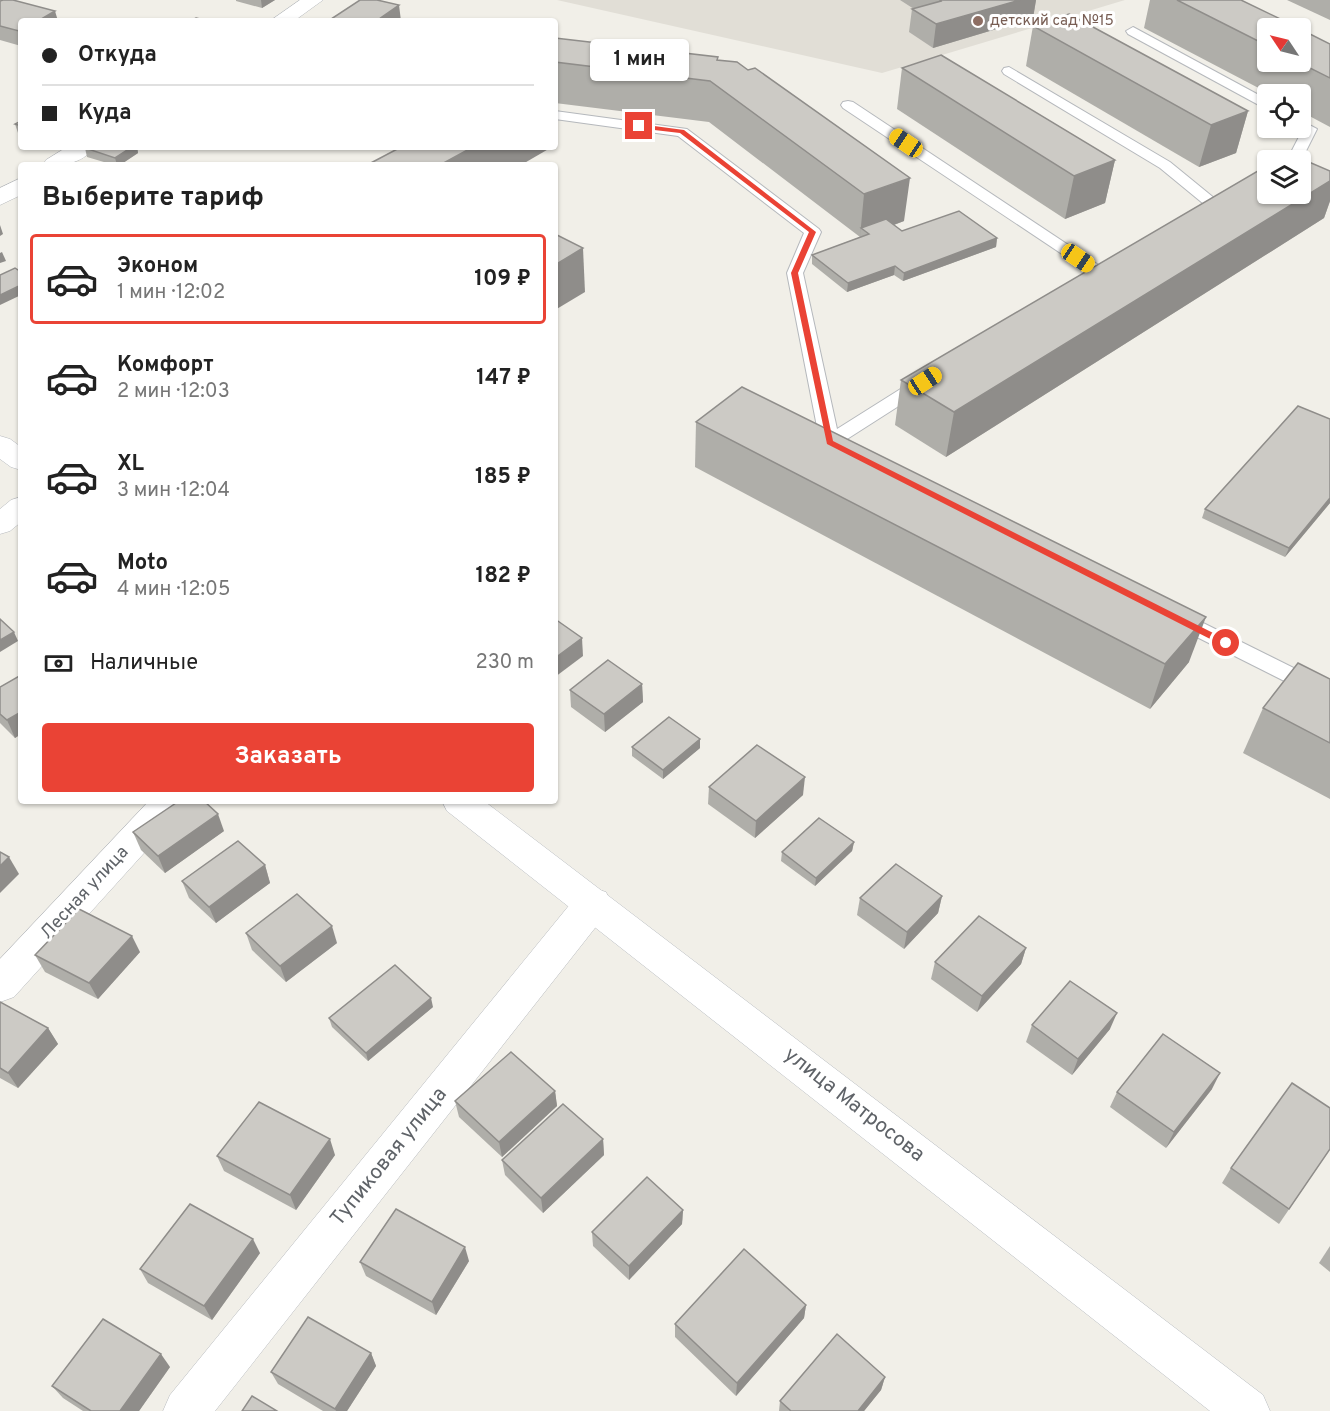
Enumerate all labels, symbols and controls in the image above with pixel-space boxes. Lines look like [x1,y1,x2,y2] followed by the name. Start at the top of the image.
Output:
[990,12,1114,31] place label: детский сад №15
[971,14,985,28] marker: детский сад №15
[1257,18,1311,72] north arrow
[1257,18,1311,204] map controls
[590,39,688,81] callout: 1 мин
[78,42,157,69] text: Откуда
[614,47,665,73] text: 1 мин
[1257,84,1311,138] button: locate
[78,100,132,127] text: Куда
[625,112,652,139] route end
[886,125,926,161] car
[1257,150,1311,204] button: layers
[42,181,264,215] text: Выберите тариф
[1058,240,1098,276] car
[45,252,99,306] icon: car
[117,253,198,280] text: Эконом
[474,266,531,293] text: 109 ₽
[117,280,225,306] text: 1 мин · 12:02
[45,351,99,405] icon: car
[117,352,214,379] text: Комфорт
[905,364,945,398] car
[476,365,531,392] text: 147 ₽
[117,379,230,405] text: 2 мин · 12:03
[45,450,99,504] icon: car
[117,451,144,478] text: XL
[475,464,531,491] text: 185 ₽
[117,478,230,504] text: 3 мин · 12:04
[45,549,99,603] icon: car
[117,550,168,577] text: Moto
[475,563,531,590] text: 182 ₽
[117,577,230,603] text: 4 мин · 12:05
[1212,629,1239,656] route start
[42,647,75,680] icon: cash
[90,650,198,677] text: Наличные
[475,650,534,676] text: 230 m
[42,723,534,792] button: Заказать
[36,842,134,944] street label: Лесная улица
[778,1042,930,1168] street label: улица Матросова
[325,1082,453,1232] street label: Тупиковая улица

